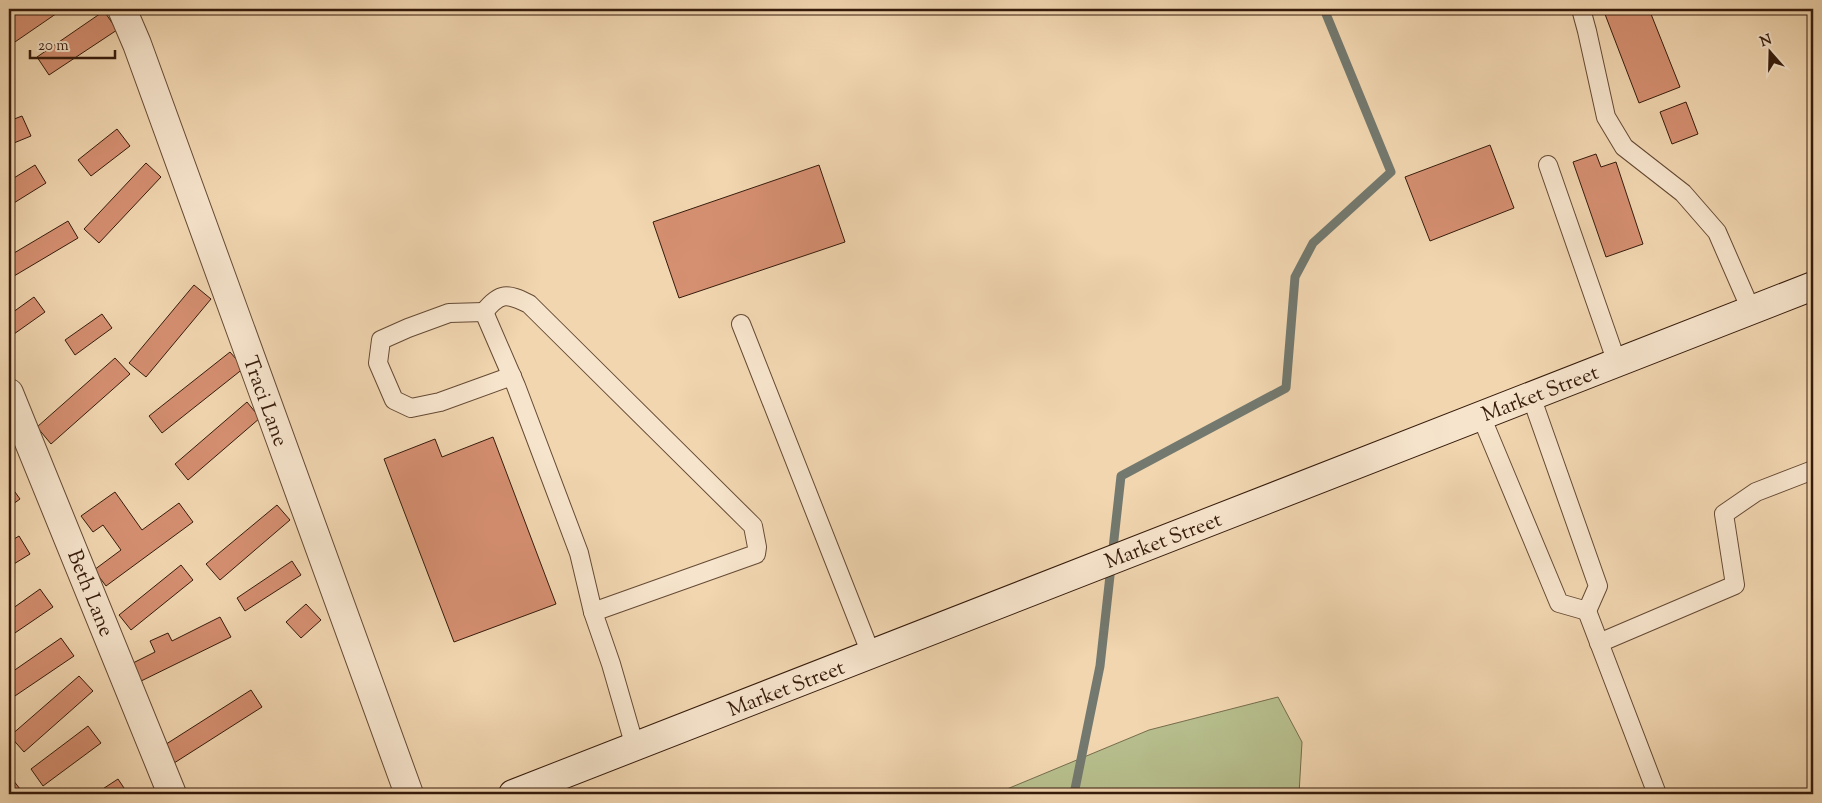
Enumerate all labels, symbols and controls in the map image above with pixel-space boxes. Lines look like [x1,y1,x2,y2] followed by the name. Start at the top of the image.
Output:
[30,28,115,60] scale bar
[1744,28,1794,78] north arrow
[1758,30,1775,53] text: N
[38,36,69,57] text: 20 m
[234,352,294,451] street label: Traci Lane
[1478,359,1604,431] street label: Market Street
[1101,506,1227,578] street label: Market Street
[58,546,120,642] street label: Beth Lane
[724,654,850,726] street label: Market Street

